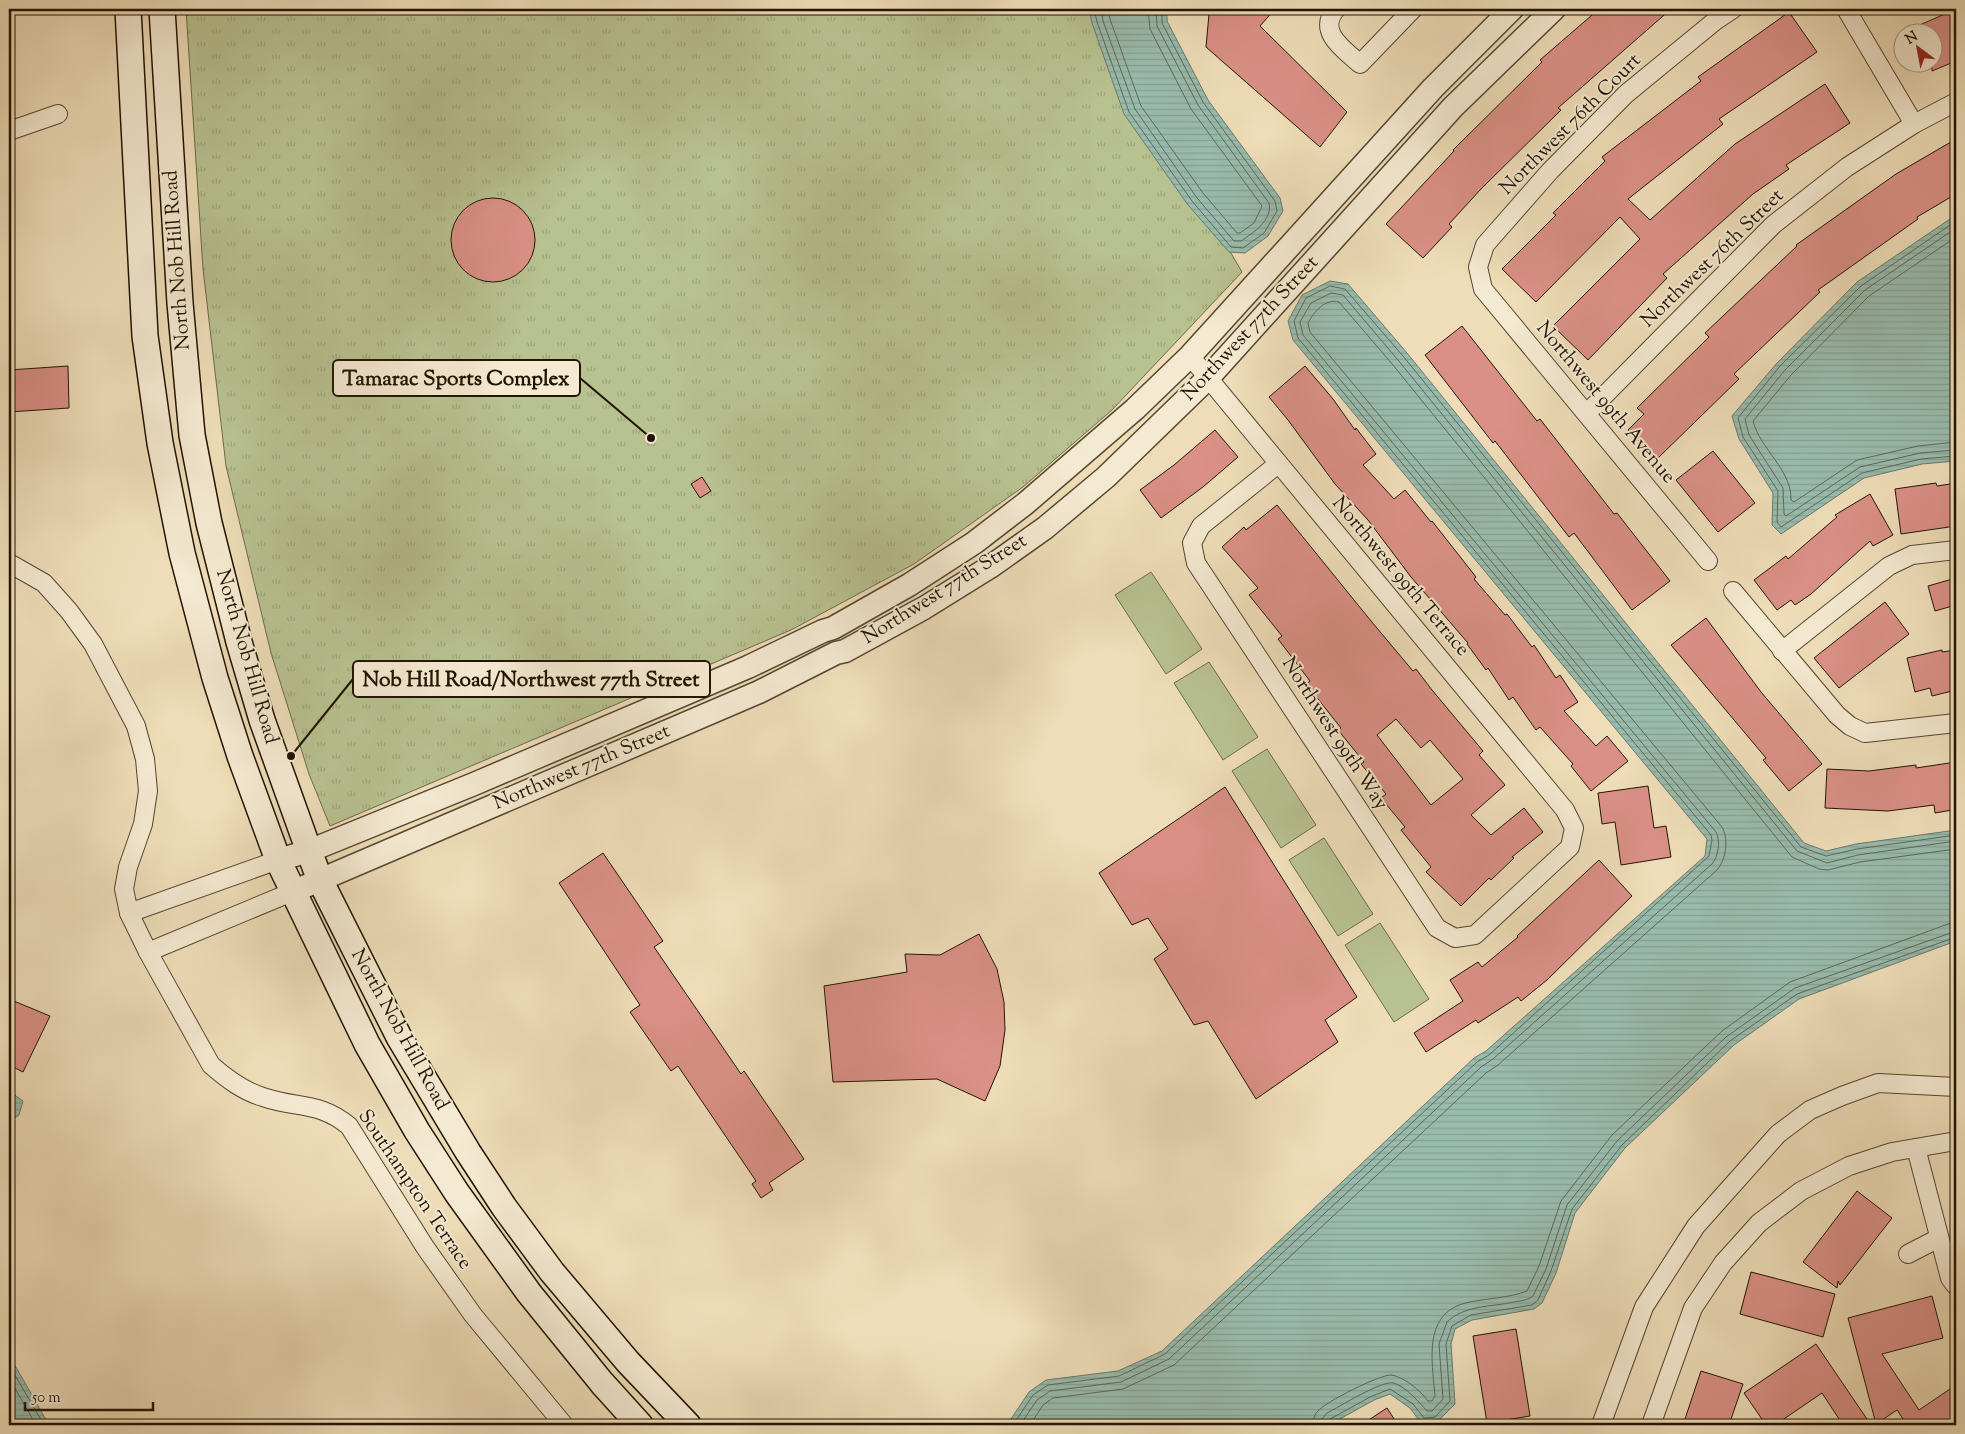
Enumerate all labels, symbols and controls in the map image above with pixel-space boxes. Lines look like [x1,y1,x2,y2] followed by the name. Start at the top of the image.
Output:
[1892,22,1942,72] north arrow
[1902,27,1922,50] text: N
[1493,47,1649,203] street label: Northwest 76th Court
[157,169,199,351] street label: North Nob Hill Road
[1635,183,1791,335] street label: Northwest 76th Street
[1176,250,1326,408] street label: Northwest 77th Street
[1528,315,1682,491] street label: Northwest 99th Avenue
[333,360,580,396] callout: Tamarac Sports Complex
[342,365,570,395] text: Tamarac Sports Complex
[1324,491,1476,663] street label: Northwest 99th Terrace
[857,527,1033,653] street label: Northwest 77th Street
[207,566,285,748] street label: North Nob Hill Road
[1274,652,1394,816] street label: Northwest 99th Way
[353,661,710,697] callout: Nob Hill Road/Northwest 77th Street
[363,666,700,696] text: Nob Hill Road/Northwest 77th Street
[489,718,675,818] street label: Northwest 77th Street
[343,944,455,1116] street label: North Nob Hill Road
[350,1104,478,1276] street label: Southampton Terrace
[25,1379,152,1411] scale bar
[31,1388,61,1409] text: 50 m

